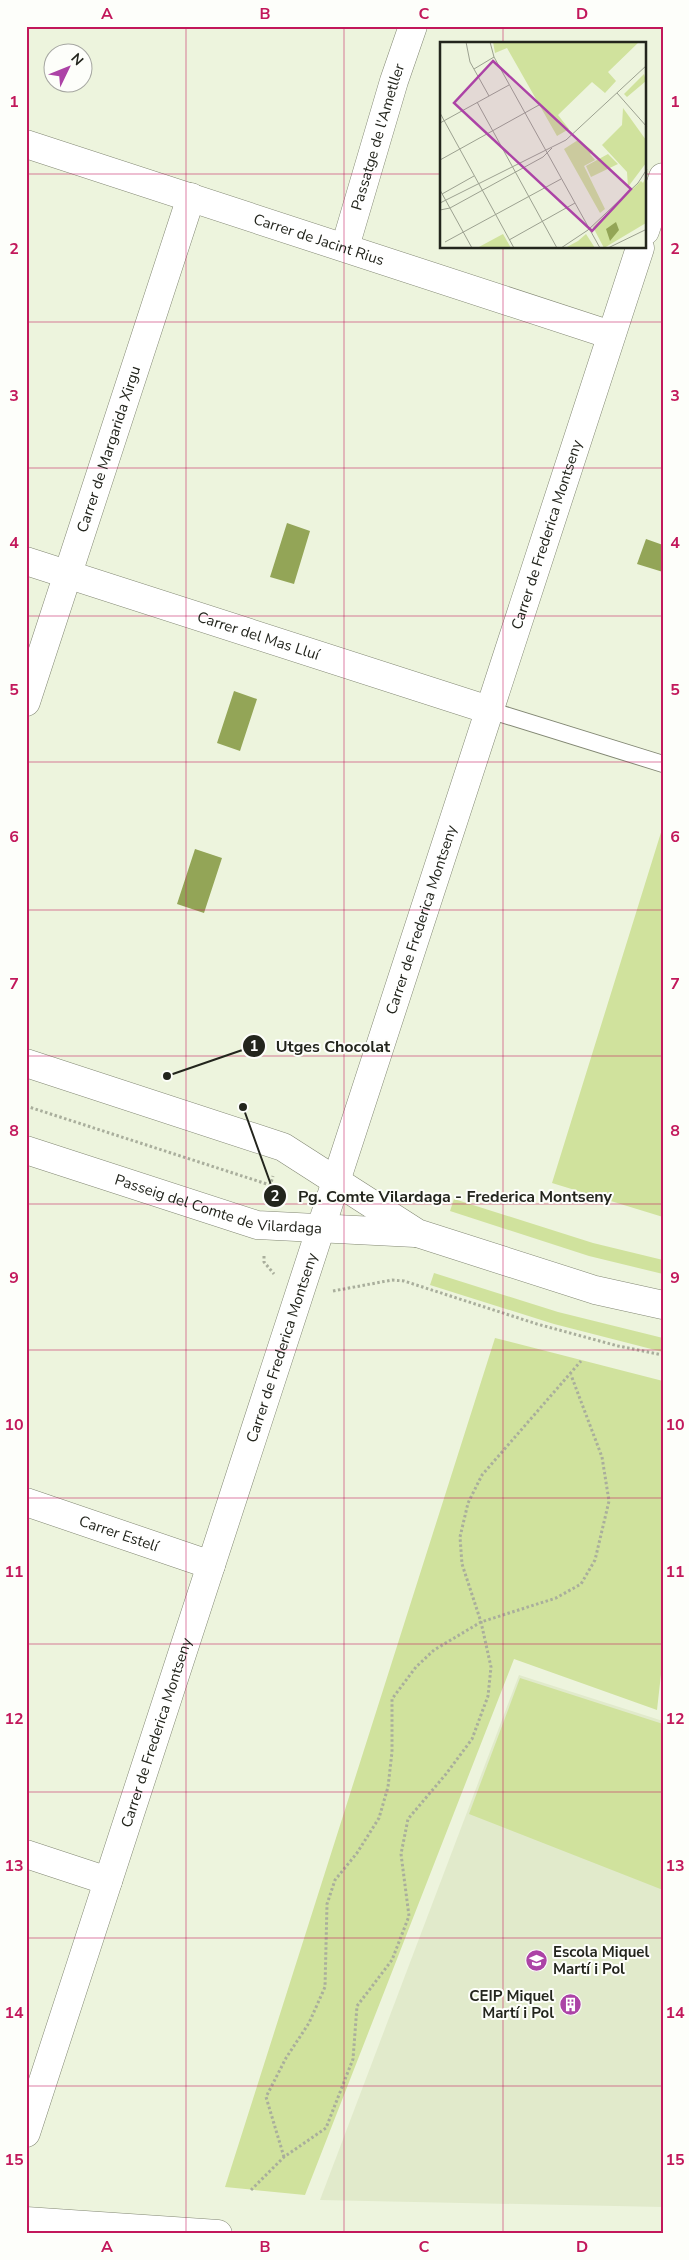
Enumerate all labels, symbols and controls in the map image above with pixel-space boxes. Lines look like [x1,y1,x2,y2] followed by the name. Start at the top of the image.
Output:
[101,3,113,25] text: A
[259,3,271,25] text: B
[419,3,430,25] text: C
[576,3,588,25] text: D
[42,42,92,92] north arrow
[440,42,646,249] inset map
[67,49,88,70] text: N
[346,60,410,213] street label: Passatge de l'Ametller
[9,91,19,113] text: 1
[670,91,680,113] text: 1
[251,209,387,270] street label: Carrer de Jacint Rius
[9,238,19,260] text: 2
[670,238,680,260] text: 2
[72,363,145,535] street label: Carrer de Margarida Xirgu
[9,385,19,407] text: 3
[670,385,680,407] text: 3
[506,437,587,632] street label: Carrer de Frederica Montseny
[9,532,19,554] text: 4
[670,532,680,554] text: 4
[195,607,323,665] street label: Carrer del Mas Lluí
[9,679,19,701] text: 5
[670,679,680,701] text: 5
[381,822,461,1017] street label: Carrer de Frederica Montseny
[9,826,19,848] text: 6
[670,826,680,848] text: 6
[9,973,19,995] text: 7
[670,973,680,995] text: 7
[241,1031,400,1062] callout: Utges Chocolat
[249,1036,259,1056] text: 1
[276,1036,391,1058] text: Utges Chocolat
[9,1120,19,1142] text: 8
[670,1120,680,1142] text: 8
[112,1170,323,1238] street label: Passeig del Comte de Vilardaga
[263,1181,622,1212] callout: Pg. Comte Vilardaga - Frederica Montseny
[270,1186,280,1206] text: 2
[298,1186,613,1208] text: Pg. Comte Vilardaga - Frederica Montseny
[242,1250,322,1445] street label: Carrer de Frederica Montseny
[9,1267,19,1289] text: 9
[670,1267,680,1289] text: 9
[4,1414,24,1436] text: 10
[665,1414,685,1436] text: 10
[76,1511,163,1557] street label: Carrer Estelí
[4,1561,24,1583] text: 11
[665,1561,685,1583] text: 11
[116,1635,197,1830] street label: Carrer de Frederica Montseny
[4,1708,24,1730] text: 12
[665,1708,685,1730] text: 12
[4,1855,24,1877] text: 13
[665,1855,685,1877] text: 13
[553,1942,649,1979] place label: Escola Miquel Martí i Pol
[525,1949,549,1973] school or university icon: Escola Miquel Martí i Pol
[469,1986,554,2023] place label: CEIP Miquel Martí i Pol
[558,1993,582,2017] building icon: CEIP Miquel Martí i Pol
[4,2002,24,2024] text: 14
[665,2002,685,2024] text: 14
[4,2149,24,2171] text: 15
[665,2149,685,2171] text: 15
[101,2236,113,2258] text: A
[259,2236,271,2258] text: B
[419,2236,430,2258] text: C
[576,2236,588,2258] text: D

